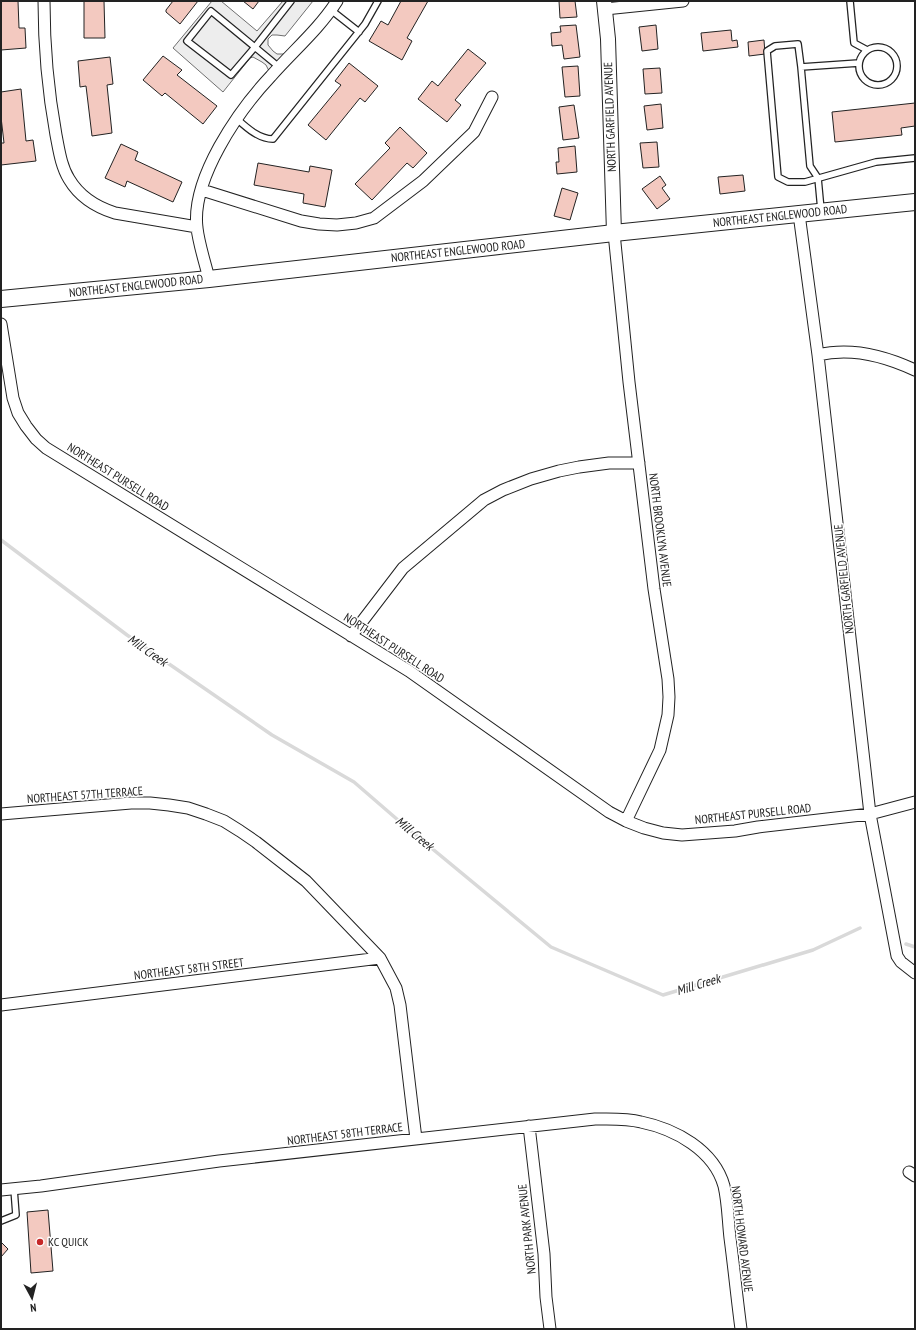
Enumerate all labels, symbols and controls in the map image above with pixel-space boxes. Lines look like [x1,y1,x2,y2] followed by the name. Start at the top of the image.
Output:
[600,62,619,172] street label: NORTH GARFIELD AVENUE
[712,201,848,230] street label: NORTHEAST ENGLEWOOD ROAD
[390,236,526,265] street label: NORTHEAST ENGLEWOOD ROAD
[68,271,204,300] street label: NORTHEAST ENGLEWOOD ROAD
[65,439,172,514] street label: NORTHEAST PURSELL ROAD
[646,472,675,588] street label: NORTH BROOKLYN AVENUE
[830,524,857,635] street label: NORTH GARFIELD AVENUE
[341,609,447,686] street label: NORTHEAST PURSELL ROAD
[124,631,173,671] water label: Mill Creek
[26,783,143,806] street label: NORTHEAST 57TH TERRACE
[694,800,812,827] street label: NORTHEAST PURSELL ROAD
[392,812,439,856] water label: Mill Creek
[133,954,245,983] street label: NORTHEAST 58TH STREET
[674,969,724,999] water label: Mill Creek
[286,1119,404,1148] street label: NORTHEAST 58TH TERRACE
[514,1183,539,1275] street label: NORTH PARK AVENUE
[729,1185,756,1293] street label: NORTH HOWARD AVENUE
[48,1234,88,1249] place label: KC QUICK
[35,1237,45,1247] marker: KC QUICK
[12,1278,52,1318] north arrow
[29,1301,37,1315] text: N

